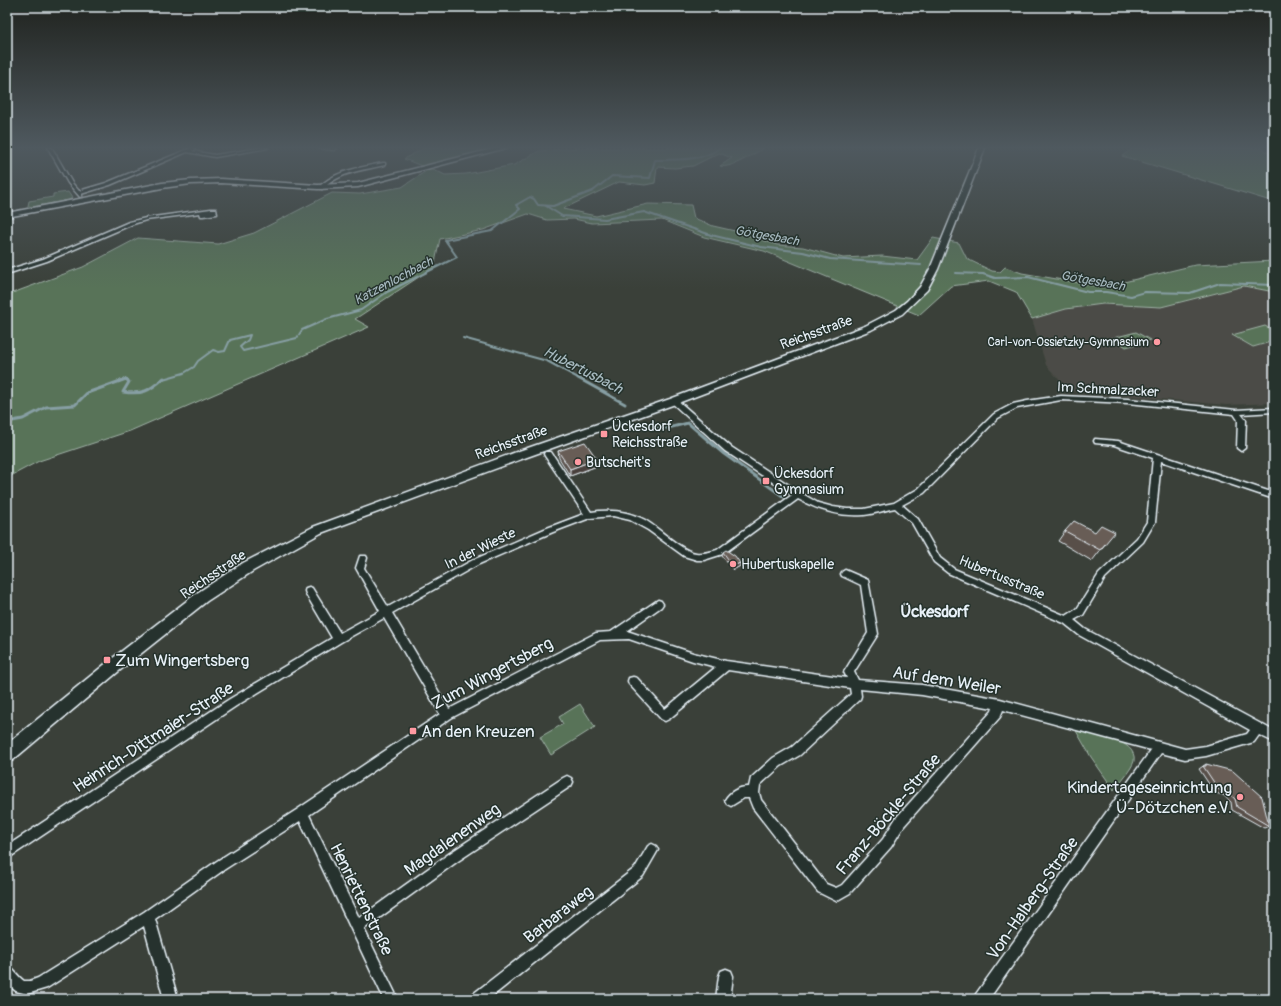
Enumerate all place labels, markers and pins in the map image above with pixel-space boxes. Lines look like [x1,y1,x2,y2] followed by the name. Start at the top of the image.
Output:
[987,335,1149,350] place label: Carl-von-Ossietzky-Gymnasium
[1152,337,1162,347] marker: Carl-von-Ossietzky-Gymnasium
[612,418,687,451] place label: Ückesdorf Reichsstraße
[599,429,609,439] marker: Ückesdorf Reichsstraße
[586,454,651,471] place label: Butscheit's
[573,457,583,467] marker: Butscheit's
[774,465,844,498] place label: Ückesdorf Gymnasium
[761,476,771,486] marker: Ückesdorf Gymnasium
[741,556,834,573] place label: Hubertuskapelle
[728,559,738,569] marker: Hubertuskapelle
[115,650,249,671] place label: Zum Wingertsberg
[102,655,112,665] marker: Zum Wingertsberg
[421,721,535,742] place label: An den Kreuzen
[408,726,418,736] marker: An den Kreuzen
[1067,777,1232,818] place label: Kindertageseinrichtung Ü-Dötzchen e.V.
[1235,792,1245,802] marker: Kindertageseinrichtung Ü-Dötzchen e.V.

